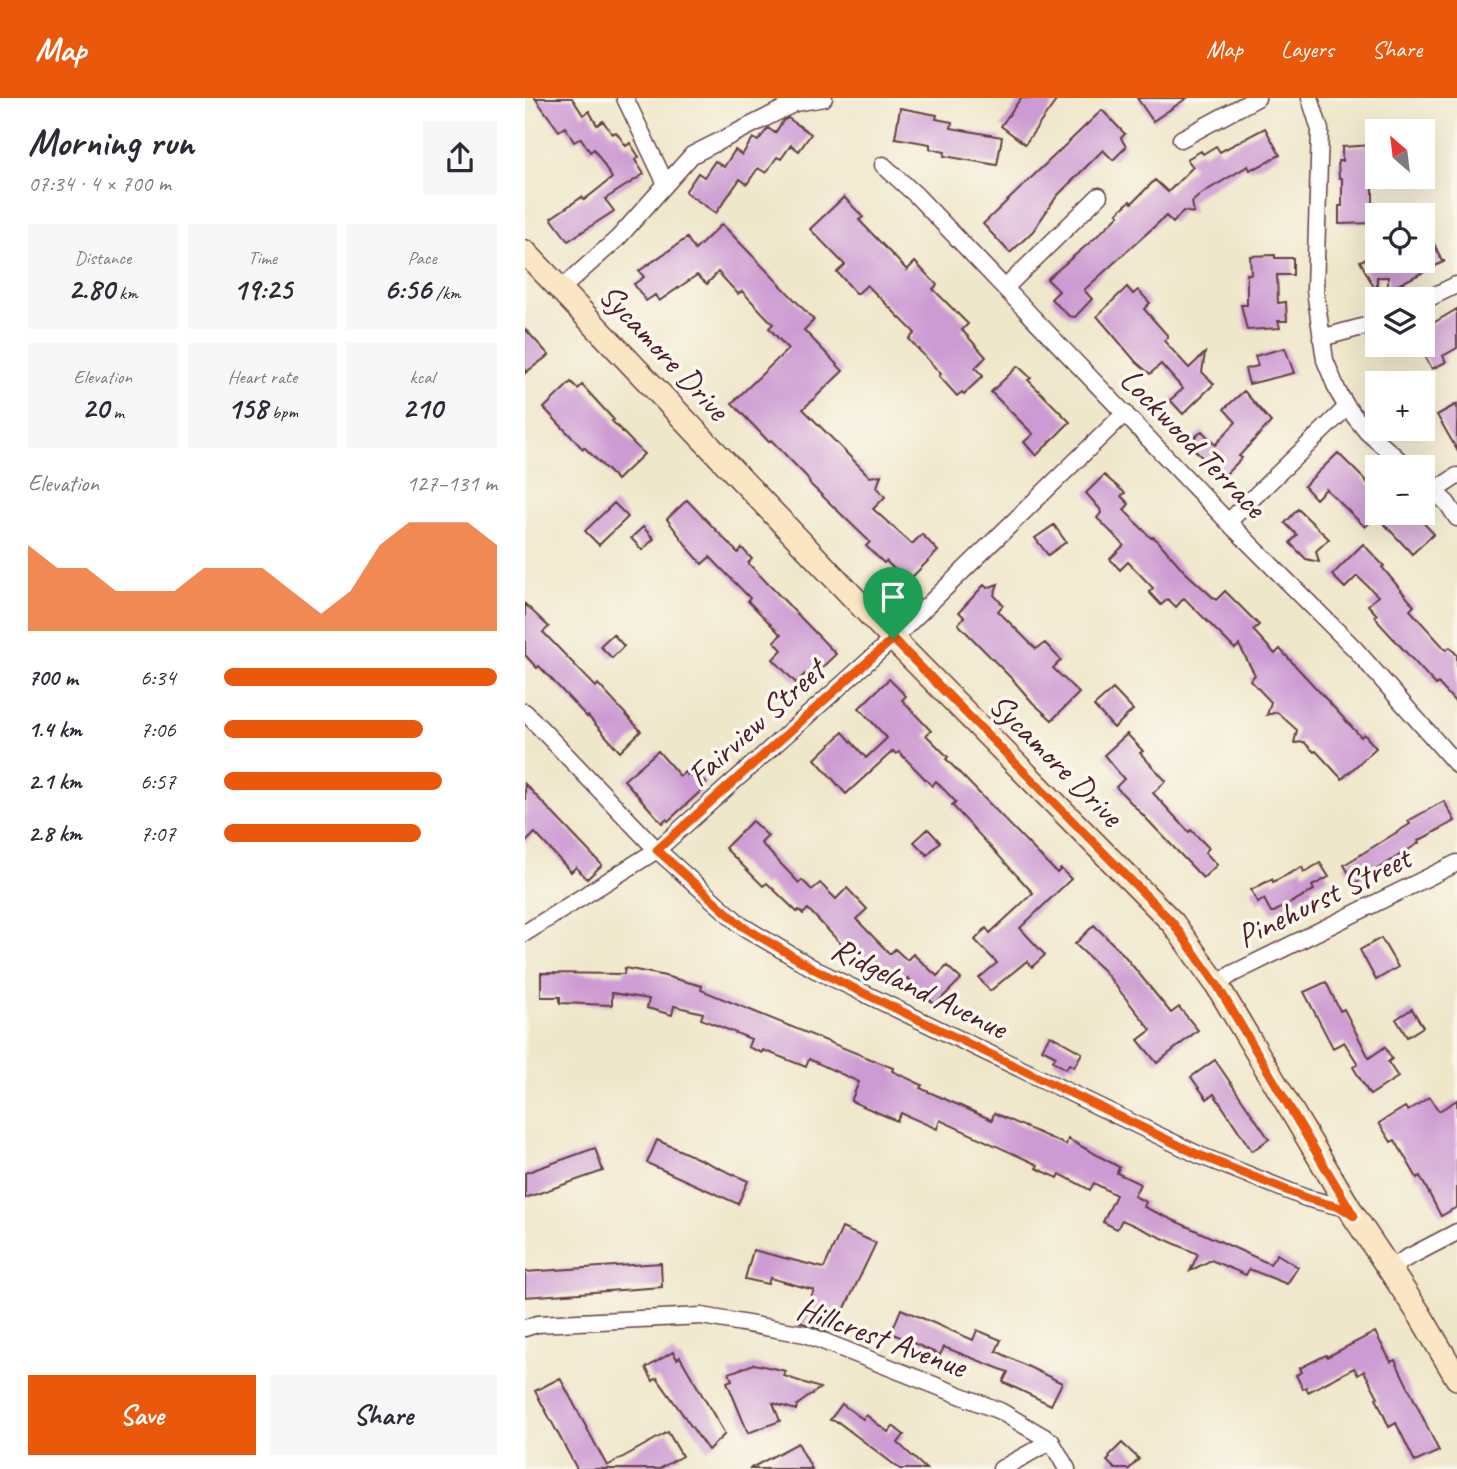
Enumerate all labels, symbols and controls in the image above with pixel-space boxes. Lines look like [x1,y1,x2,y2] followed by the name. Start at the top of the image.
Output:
[35,28,86,70] text: Map
[1206,34,1243,64] text: Map
[1281,34,1334,64] text: Layers
[1372,34,1422,64] text: Share
[28,119,194,166] text: Morning run
[1365,119,1435,189] north arrow
[1365,119,1435,525] map controls
[423,121,497,195] button: share
[28,169,171,198] text: 07:34 · 4 × 700 m
[1365,203,1435,273] button: locate
[74,246,131,270] text: Distance
[248,246,277,270] text: Time
[408,246,437,270] text: Pace
[68,270,114,308] text: 2.80
[233,270,292,308] text: 19:25
[384,270,431,308] text: 6:56
[590,274,740,431] street label: Sycamore Drive
[114,281,138,305] text: km
[431,281,461,305] text: /km
[1365,287,1435,357] button: layers
[1111,359,1277,528] street label: Lockwood Terrace
[74,365,132,389] text: Elevation
[228,365,297,389] text: Heart rate
[410,365,435,389] text: kcal
[1365,371,1435,441] button: +
[82,389,109,427] text: 20
[227,389,267,427] text: 158
[402,389,442,427] text: 210
[109,400,124,424] text: m
[267,400,298,424] text: bpm
[1365,455,1435,525] button: −
[28,469,99,498] text: Elevation
[406,469,497,498] text: 127–131 m
[863,567,923,639] pin
[874,578,912,616] icon: arrive
[678,647,836,796] street label: Fairview Street
[28,663,78,692] text: 700 m
[140,663,176,692] text: 6:34
[981,684,1134,837] street label: Sycamore Drive
[28,715,82,744] text: 1.4 km
[140,715,176,744] text: 7:06
[28,767,82,796] text: 2.1 km
[140,767,176,796] text: 6:57
[28,819,82,848] text: 2.8 km
[140,819,176,848] text: 7:07
[1230,836,1420,957] street label: Pinehurst Street
[825,927,1016,1049] street label: Ridgeland Avenue
[791,1287,974,1388] street label: Hillcrest Avenue
[28,1375,256,1455] button: Save
[270,1375,497,1455] button: Share

